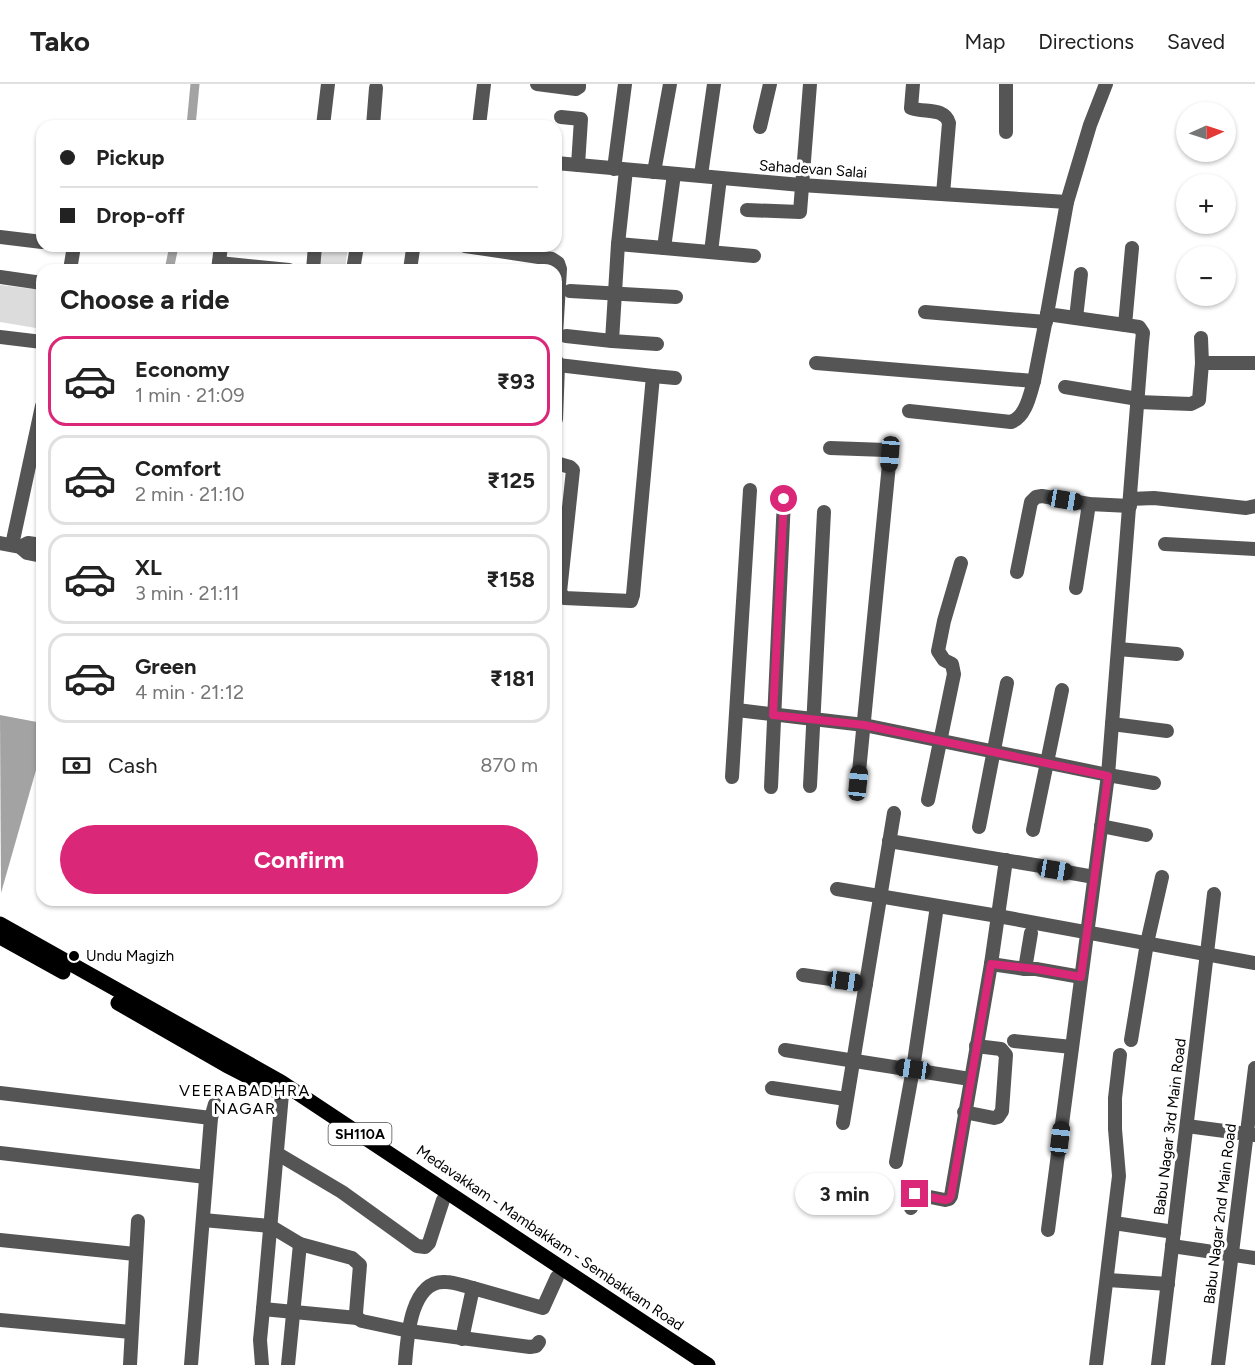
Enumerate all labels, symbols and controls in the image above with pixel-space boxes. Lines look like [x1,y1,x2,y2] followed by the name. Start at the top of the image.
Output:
[30,24,90,58] text: Tako
[964,29,1005,54] text: Map
[1038,29,1134,54] text: Directions
[1167,29,1225,54] text: Saved
[1176,102,1236,162] north arrow
[1176,102,1236,306] map controls
[96,144,165,171] text: Pickup
[758,156,868,182] street label: Sahadevan Salai
[1176,174,1236,234] button: +
[96,202,185,229] text: Drop-off
[1176,246,1236,306] button: −
[60,283,229,316] text: Choose a ride
[63,354,117,408] icon: car
[135,356,230,383] text: Economy
[497,368,535,395] text: ₹93
[135,383,245,407] text: 1 min · 21:09
[879,435,901,473] car
[63,453,117,507] icon: car
[135,455,221,482] text: Comfort
[487,467,535,494] text: ₹125
[135,482,244,506] text: 2 min · 21:10
[770,485,797,512] route start
[1046,488,1084,512] car
[63,552,117,606] icon: car
[135,554,162,581] text: XL
[486,566,535,593] text: ₹158
[135,581,240,605] text: 3 min · 21:11
[63,651,117,705] icon: car
[135,653,197,680] text: Green
[490,665,535,692] text: ₹181
[135,680,244,704] text: 4 min · 21:12
[60,749,93,782] icon: cash
[108,752,158,779] text: Cash
[480,753,538,777] text: 870 m
[847,764,869,802] car
[60,825,538,894] button: Confirm
[1036,858,1074,882] car
[86,947,174,965] place label: Undu Magizh
[67,949,81,963] marker: Undu Magizh
[826,970,864,992] car
[1150,1037,1190,1217] street label: Babu Nagar 3rd Main Road
[894,1058,932,1080] car
[179,1081,311,1118] district label: VEERABADHRA NAGAR
[1049,1120,1071,1158] car
[328,1123,392,1145] road number: SH110A
[1200,1123,1240,1305] street label: Babu Nagar 2nd Main Road
[413,1141,687,1335] street label: Medavakkam - Mambakkam - Sembakkam Road
[795,1173,894,1215] callout: 3 min
[901,1180,928,1207] route end
[820,1182,869,1206] text: 3 min

